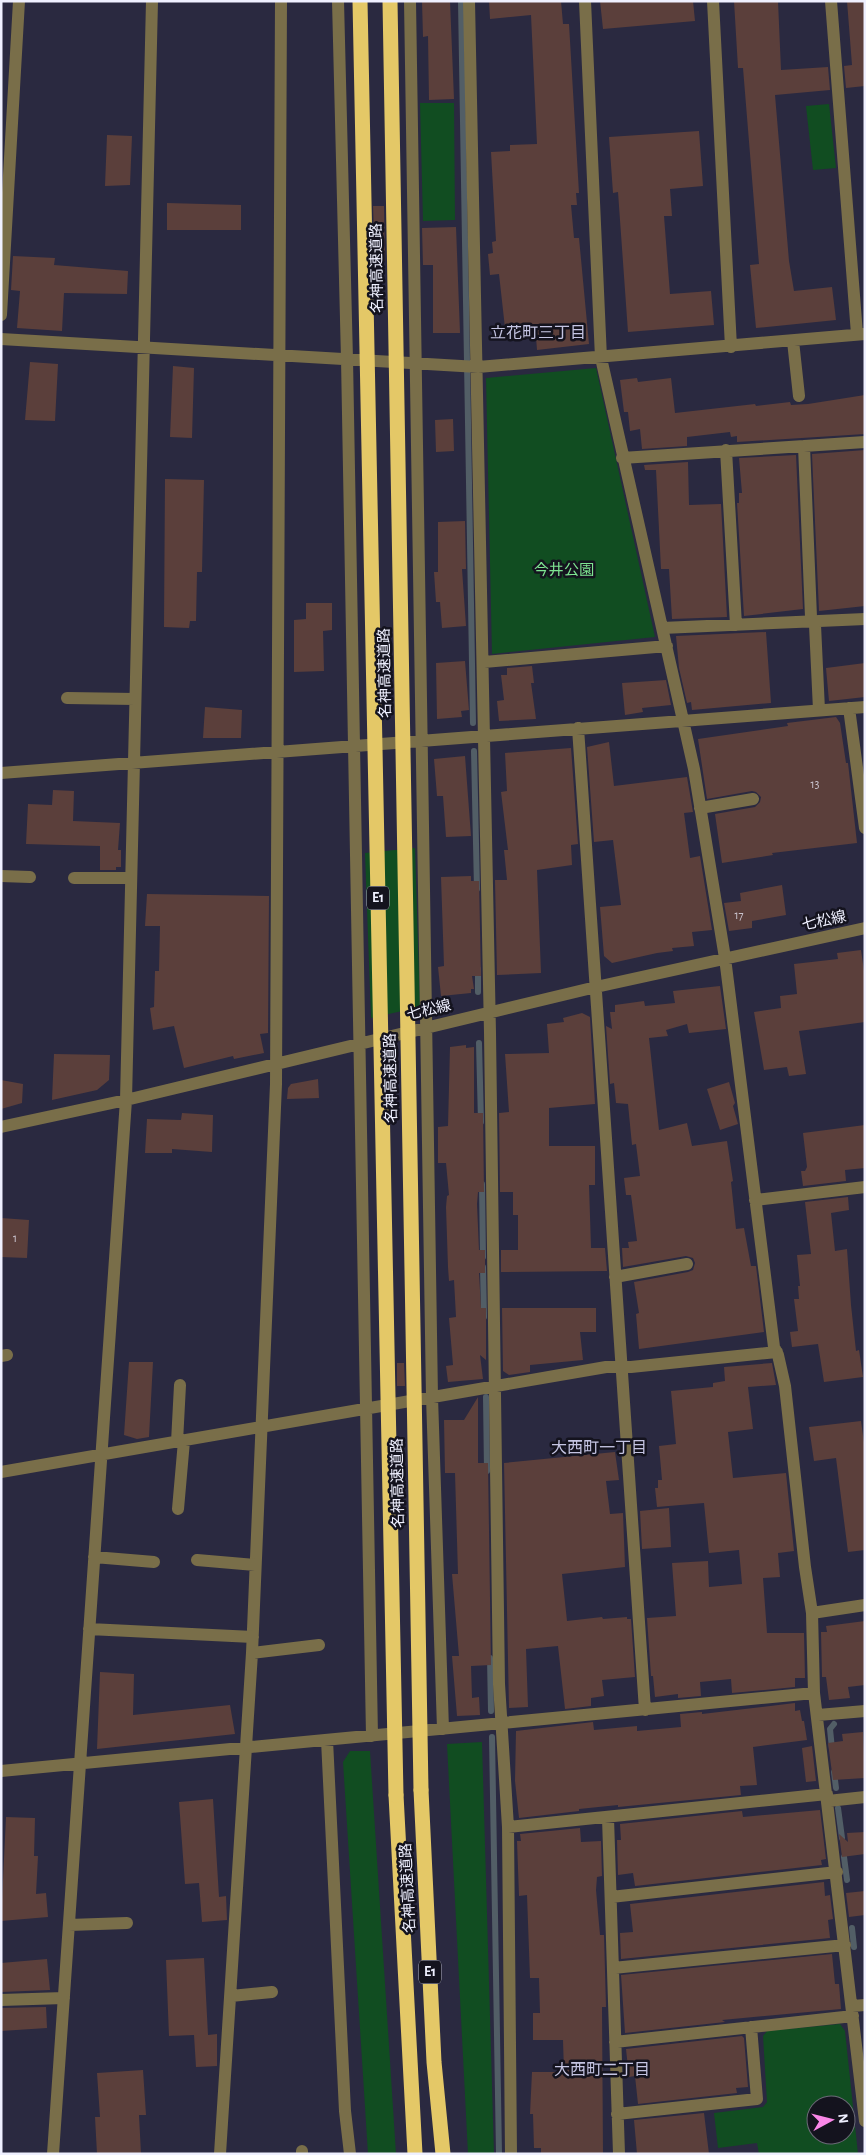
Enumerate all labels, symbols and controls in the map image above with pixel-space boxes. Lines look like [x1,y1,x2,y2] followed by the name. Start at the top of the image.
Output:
[368,223,385,313] street label: 名神高速道路
[490,325,586,341] district label: 立花町三丁目
[534,561,594,578] park label: 今井公園
[376,628,393,718] street label: 名神高速道路
[810,778,820,790] house number: 13
[367,886,389,910] road number: E1
[800,908,848,933] street label: 七松線
[734,909,744,921] house number: 17
[405,997,453,1022] street label: 七松線
[382,1033,399,1123] street label: 名神高速道路
[13,1232,17,1244] house number: 1
[389,1438,406,1528] street label: 名神高速道路
[551,1440,647,1456] district label: 大西町一丁目
[397,1843,418,1933] street label: 名神高速道路
[419,1960,441,1984] road number: E1
[554,2062,650,2078] district label: 大西町二丁目
[806,2095,856,2145] north arrow
[835,2113,850,2124] text: N

